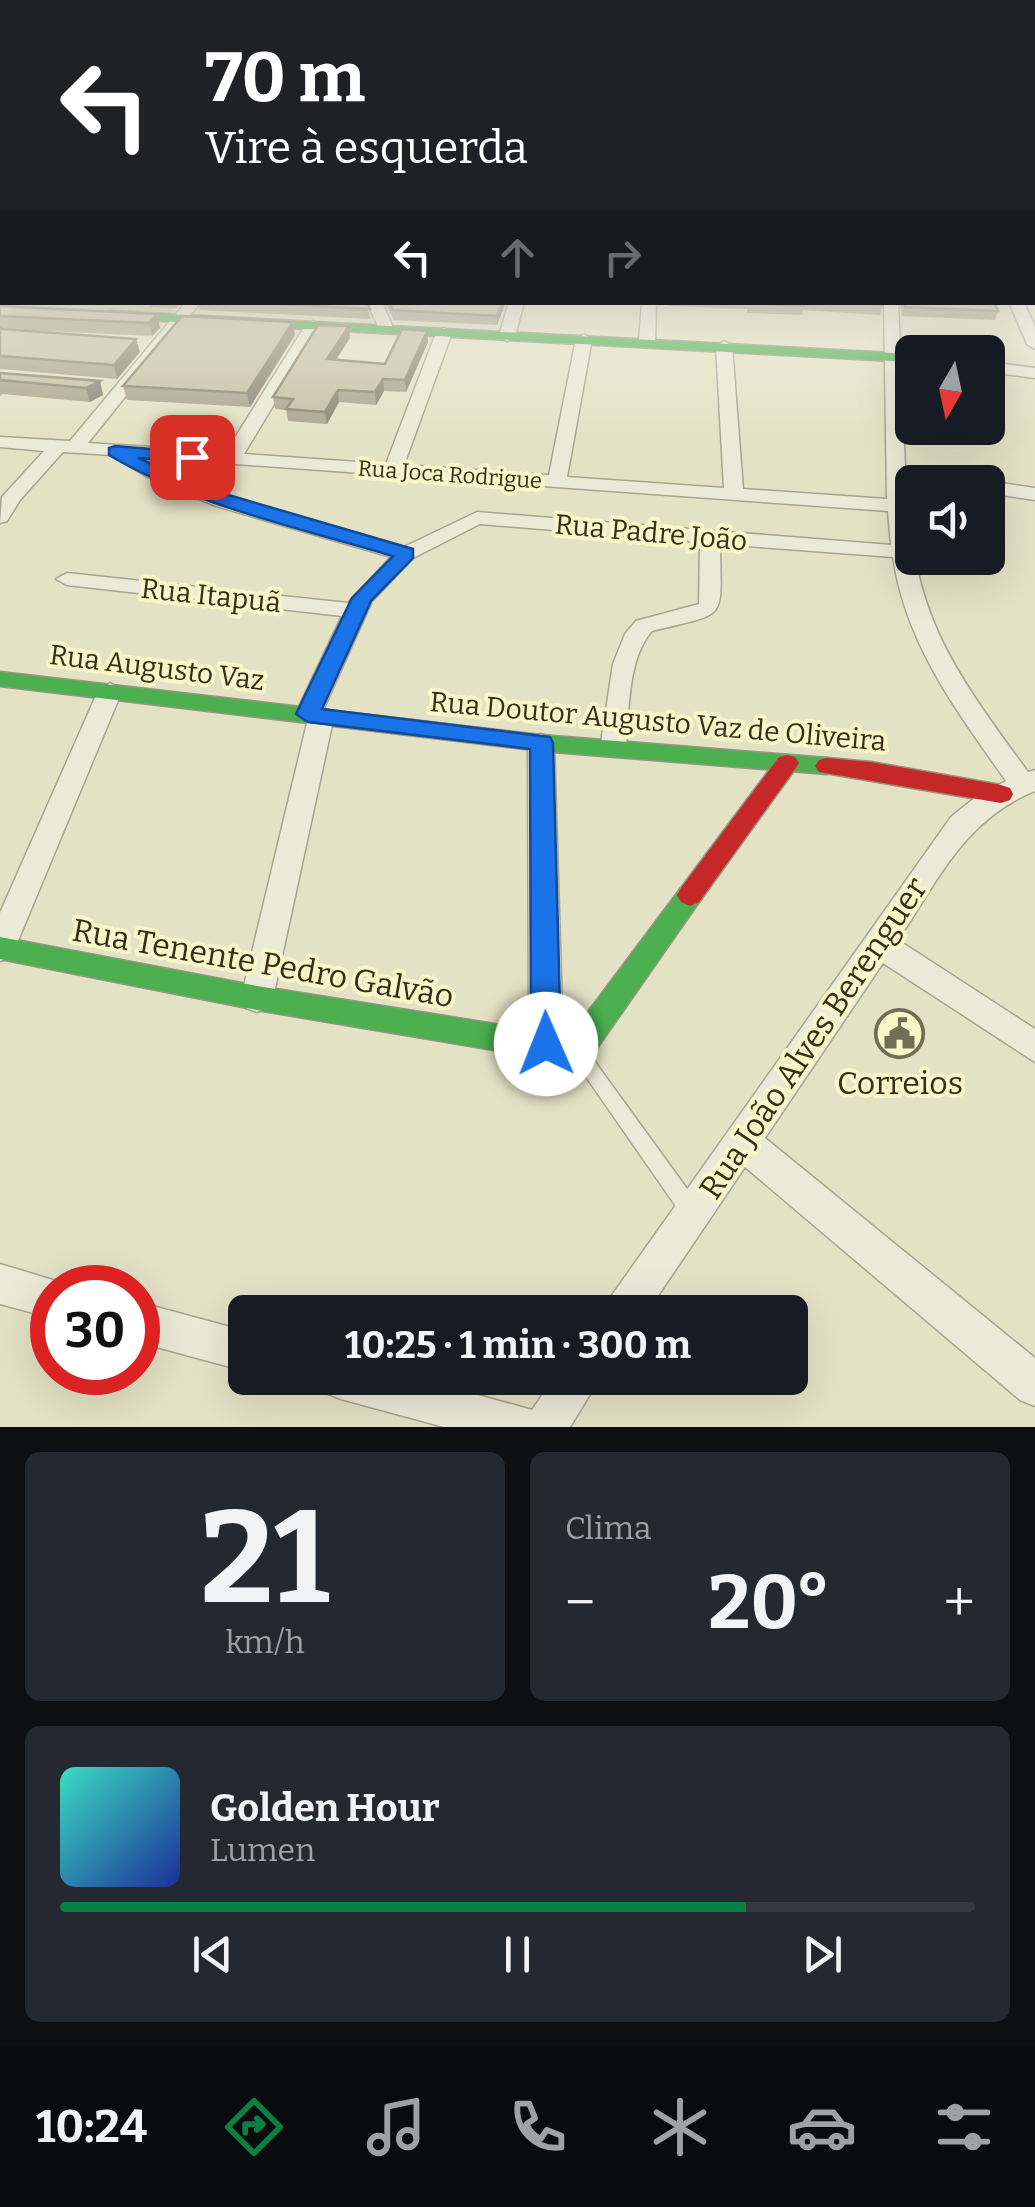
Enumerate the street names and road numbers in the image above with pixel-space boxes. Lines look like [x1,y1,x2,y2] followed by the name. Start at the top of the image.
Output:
[357,455,543,494] street label: Rua Joca Rodrigue
[553,508,749,557] street label: Rua Padre João
[139,572,283,619] street label: Rua Itapuã
[48,638,266,697] street label: Rua Augusto Vaz
[428,685,887,758] street label: Rua Doutor Augusto Vaz de Oliveira
[691,870,935,1206] street label: Rua João Alves Berenguer
[69,911,457,1015] street label: Rua Tenente Pedro Galvão

